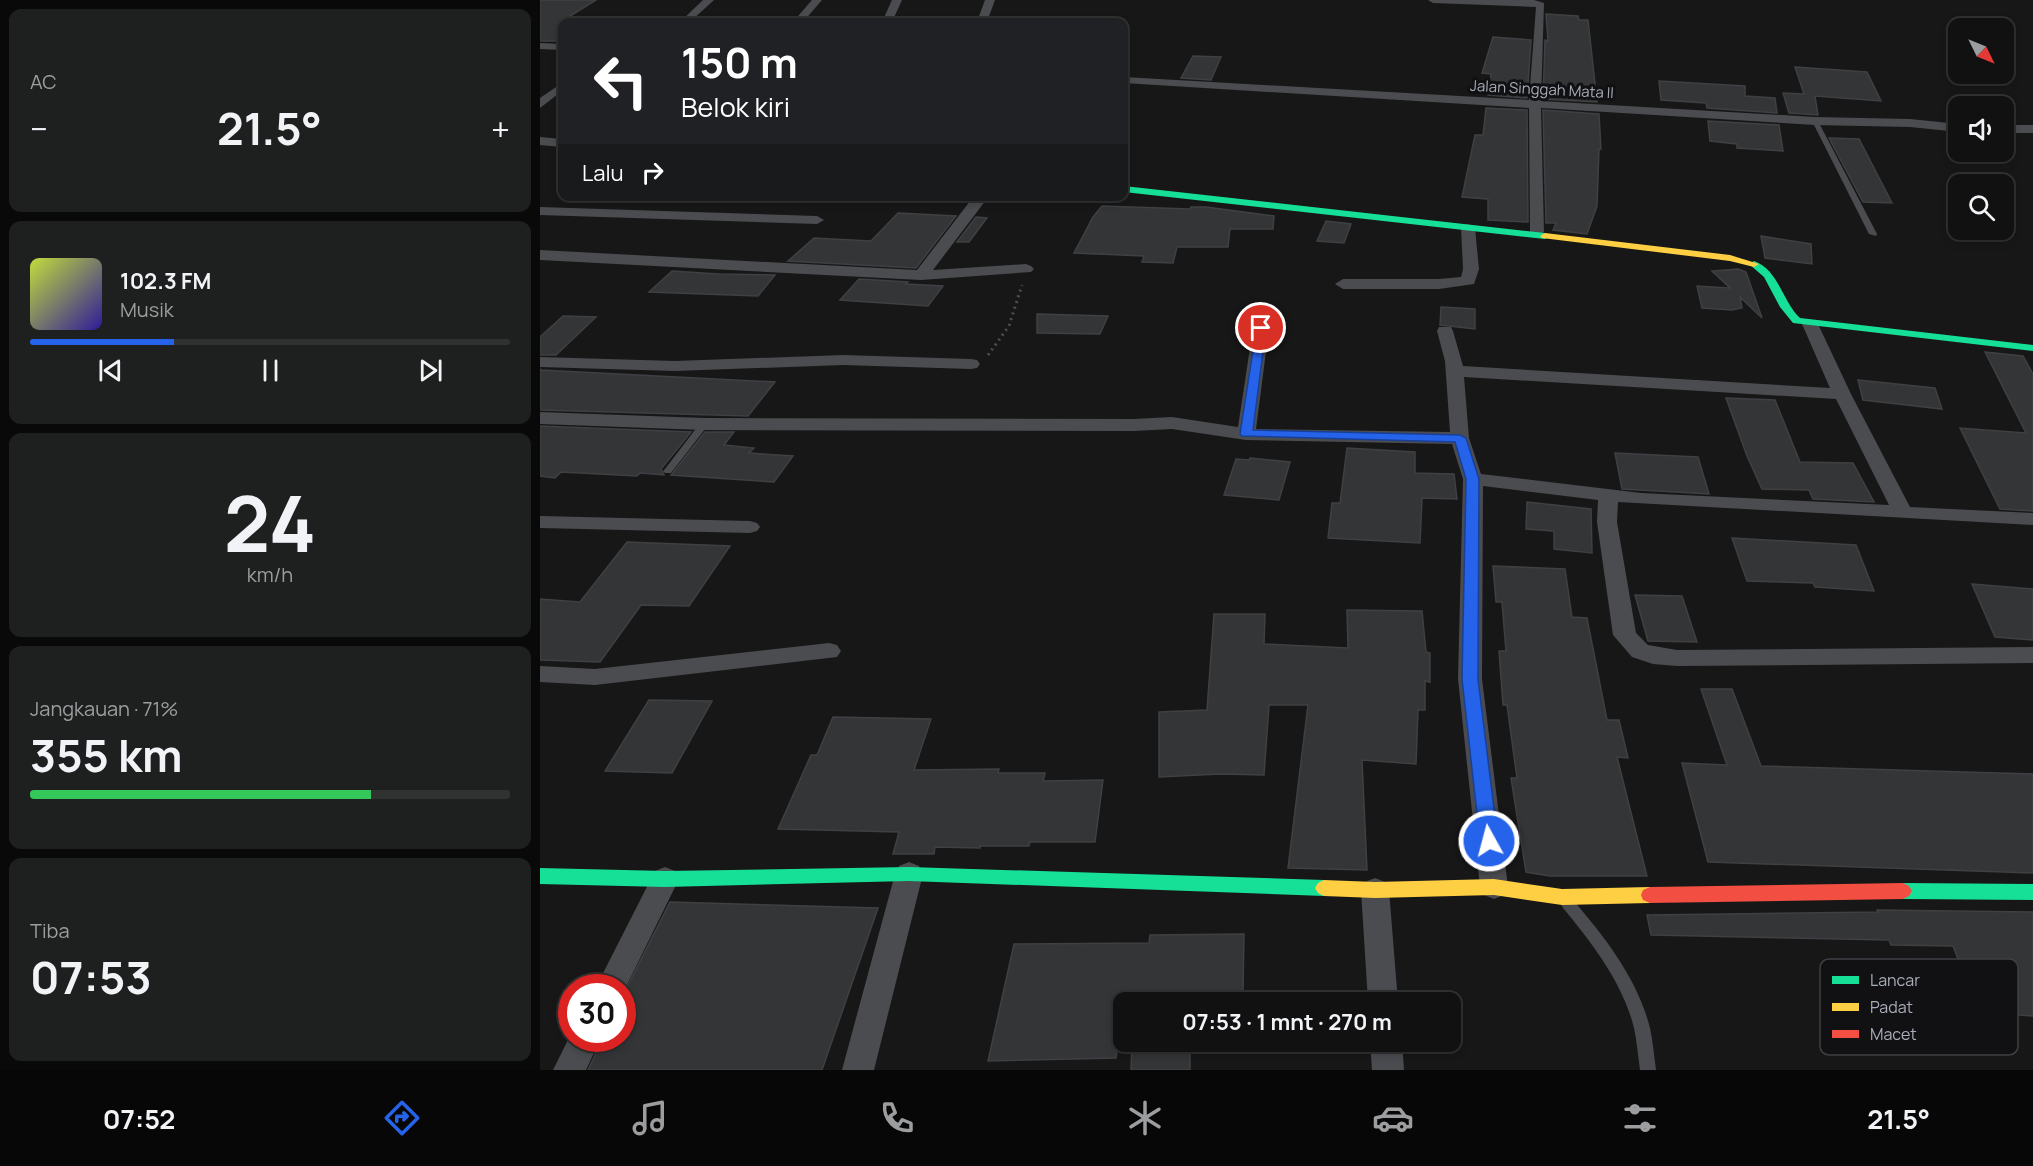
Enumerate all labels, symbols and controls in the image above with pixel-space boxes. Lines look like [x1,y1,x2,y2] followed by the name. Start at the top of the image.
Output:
[1948,18,2014,84] north arrow
[1948,18,2014,240] map controls
[681,33,798,91] text: 150 m
[582,42,660,120] icon: left
[30,68,57,95] text: AC
[1470,75,1614,103] street label: Jalan Singgah Mata II
[681,88,790,125] text: Belok kiri
[1948,96,2014,162] button: sound
[217,97,322,159] text: 21.5°
[30,106,48,151] text: −
[491,106,510,151] text: +
[636,156,669,189] icon: right
[582,158,624,188] text: Lalu
[1948,174,2014,240] button: search
[120,266,211,296] text: 102.3 FM
[120,296,174,323] text: Musik
[1235,302,1286,353] pin
[1244,311,1277,344] icon: arrive
[94,354,127,387] icon: previous
[254,354,287,387] icon: pause
[414,354,447,387] icon: next
[224,469,316,575] text: 24
[247,561,293,588] text: km/h
[30,695,178,722] text: Jangkauan · 71%
[30,724,183,786] text: 355 km
[1457,809,1521,873] position arrow
[30,917,70,944] text: Tiba
[30,946,152,1008] text: 07:53
[1820,959,2018,1055] legend
[1870,969,1920,991] text: Lancar
[558,974,636,1052] speed limit sign: 30
[1870,996,1913,1018] text: Padat
[1182,1007,1392,1037] text: 07:53 · 1 mnt · 270 m
[1870,1023,1917,1045] text: Macet
[381,1097,423,1139] icon: directions
[629,1097,671,1139] icon: music
[876,1097,918,1139] icon: phone
[1124,1097,1166,1139] icon: climate
[1372,1097,1414,1139] icon: car
[1619,1097,1661,1139] icon: filters
[103,1100,175,1137] text: 07:52
[1867,1100,1930,1137] text: 21.5°

